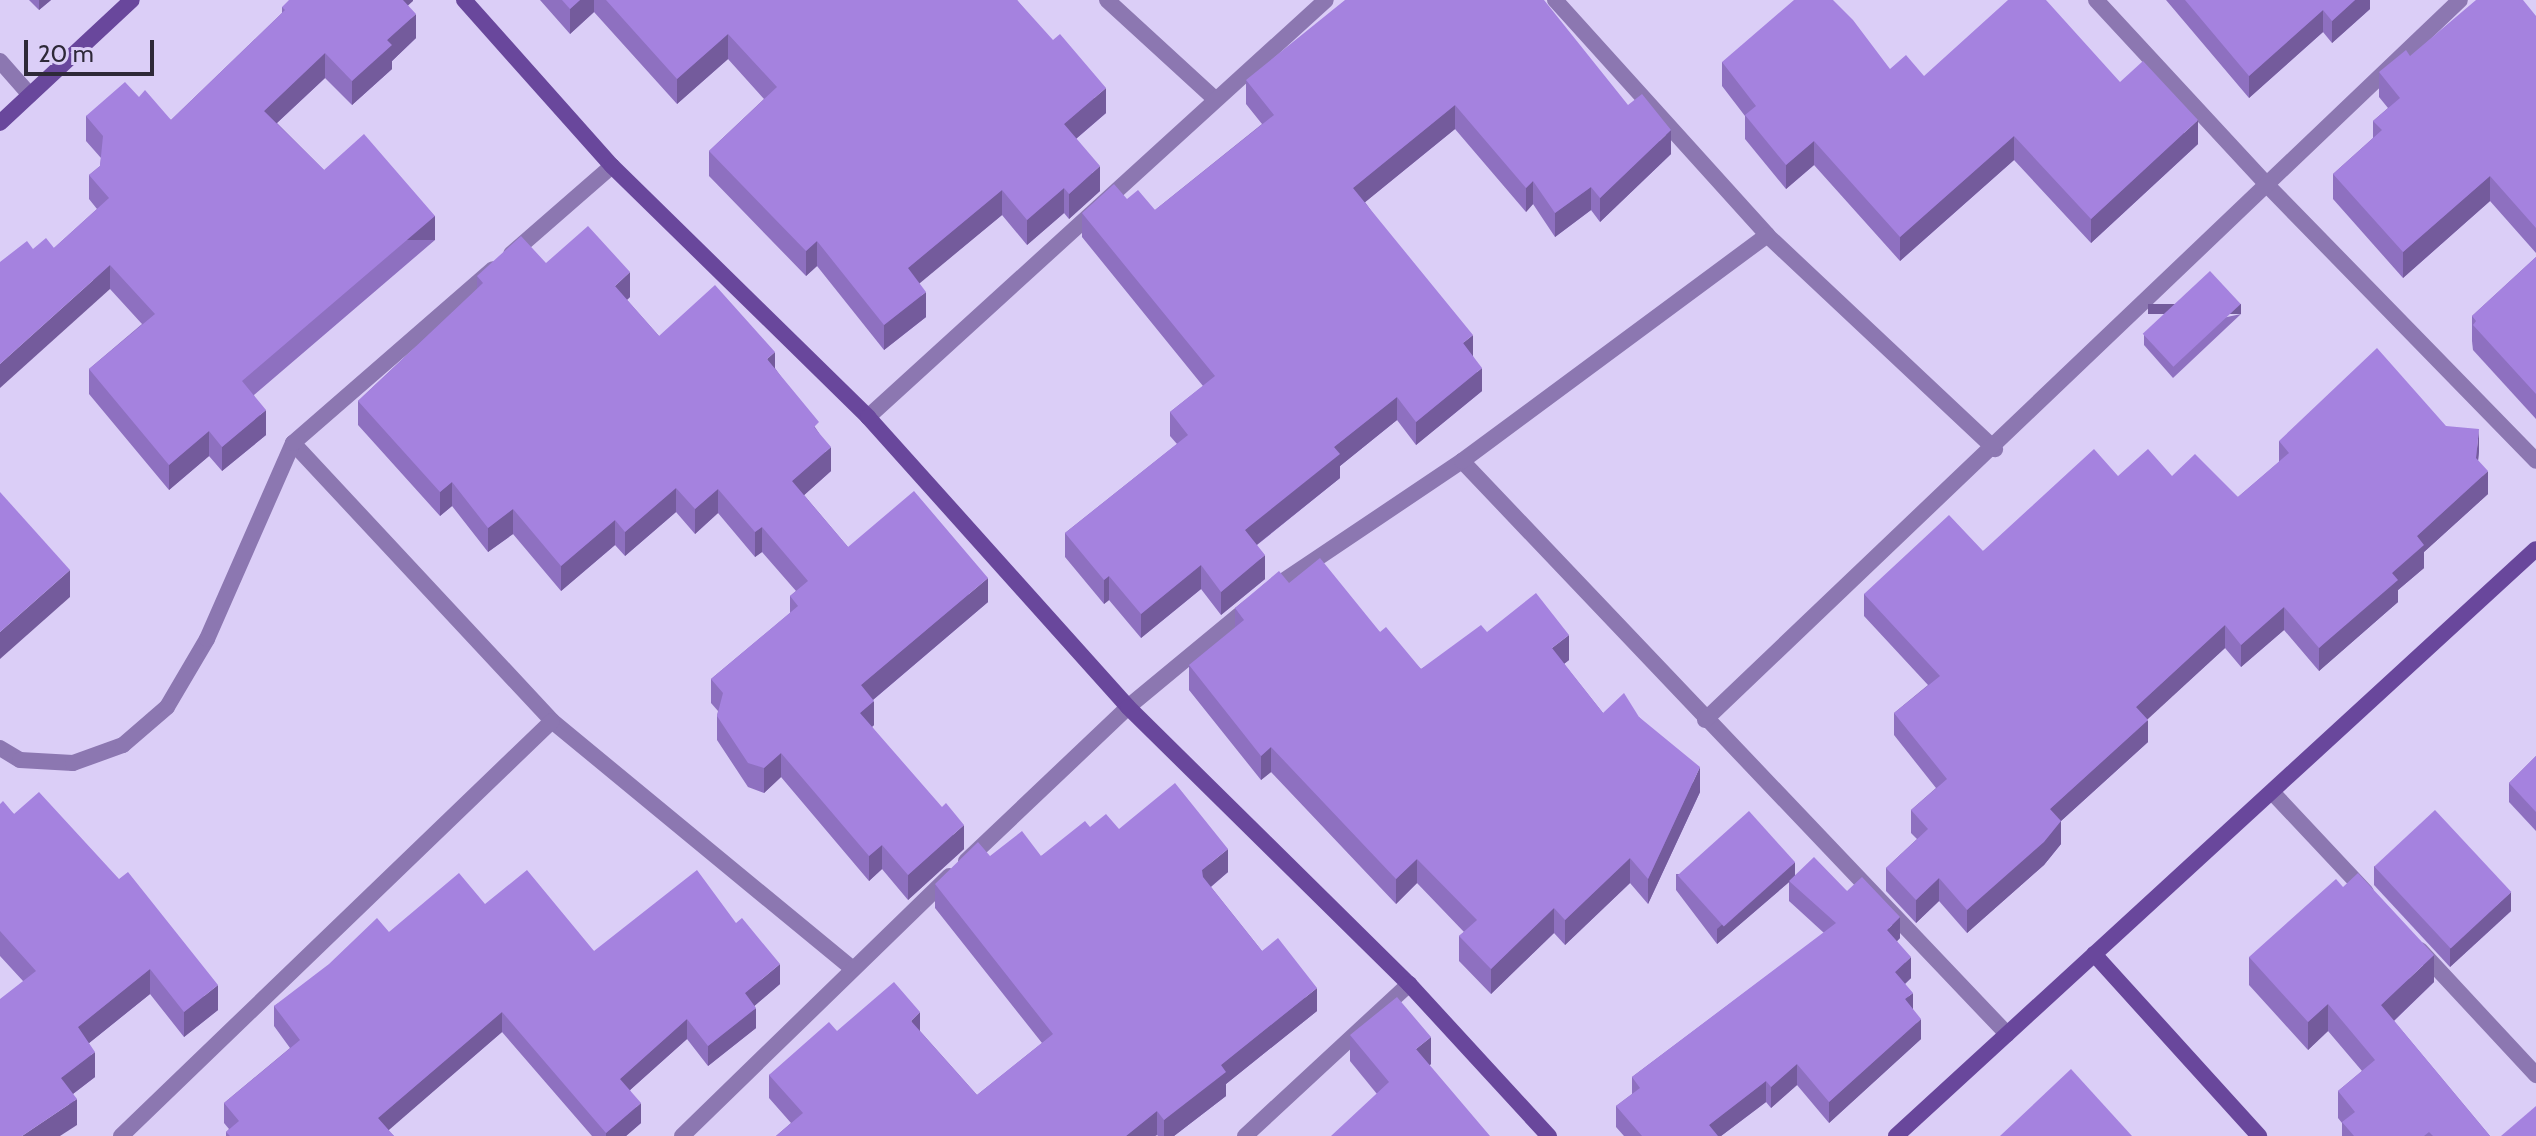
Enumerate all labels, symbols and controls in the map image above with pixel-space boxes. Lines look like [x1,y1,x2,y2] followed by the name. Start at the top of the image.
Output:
[28,24,158,74] scale bar
[38,39,94,68] text: 20 m

